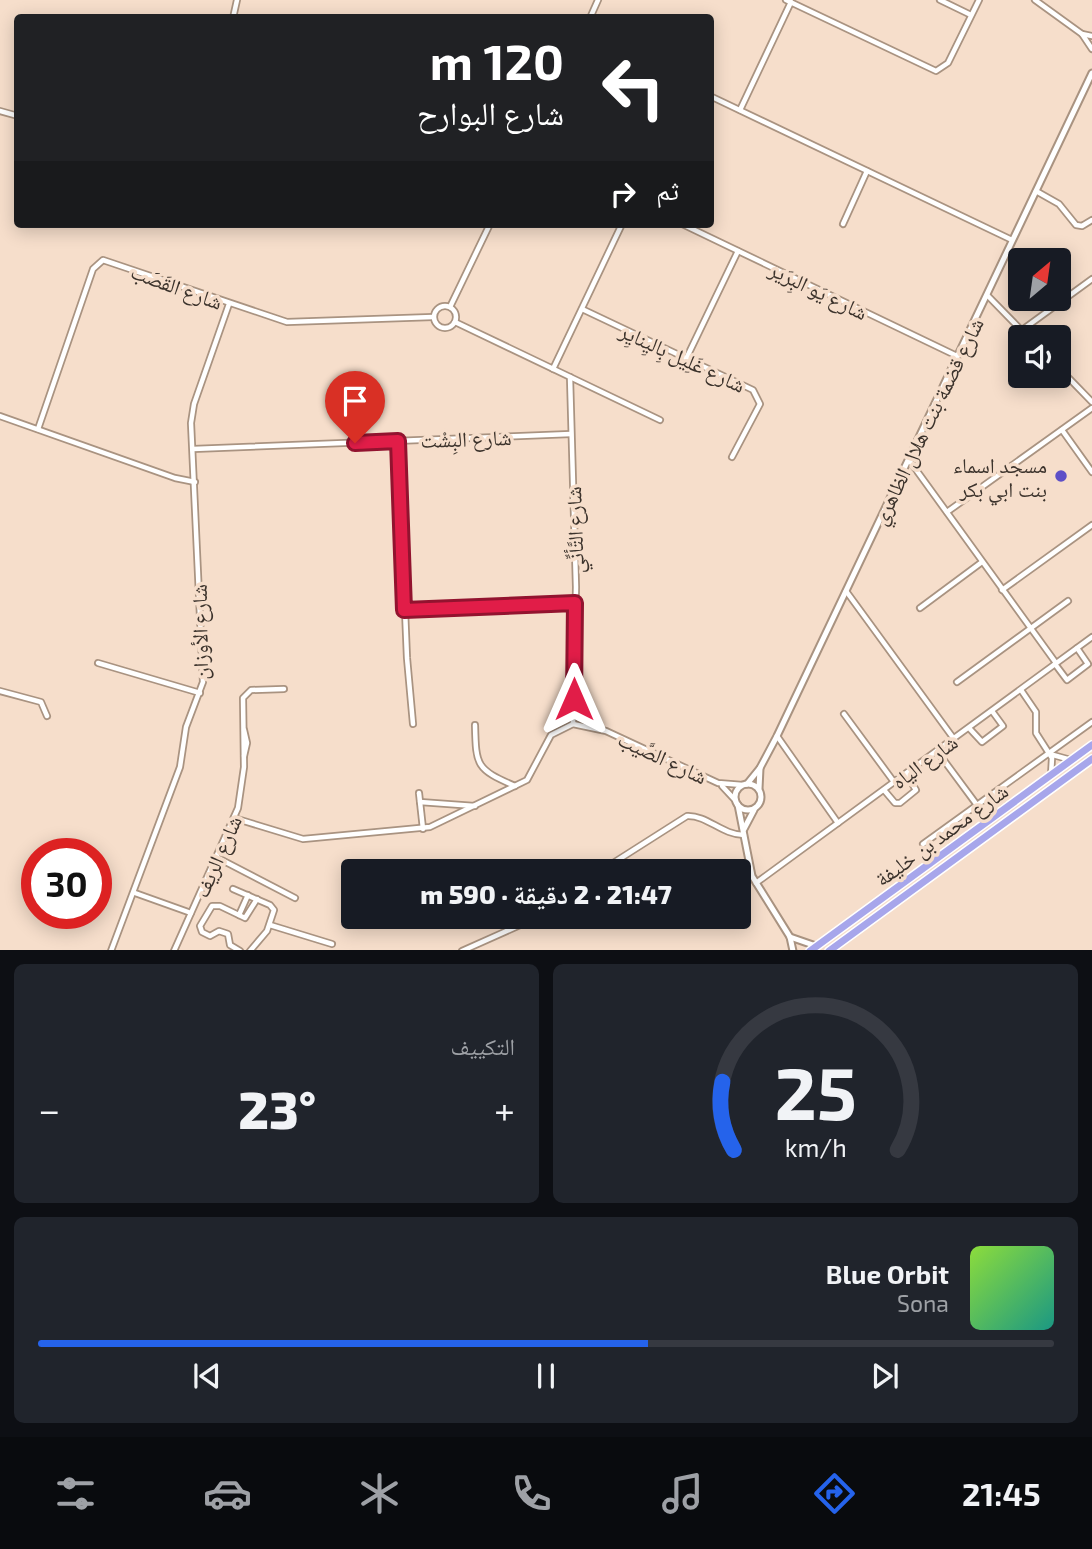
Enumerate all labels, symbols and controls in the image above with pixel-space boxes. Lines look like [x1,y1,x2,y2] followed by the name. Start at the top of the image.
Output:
[430,31,564,90] text: 120 m
[588,42,679,133] icon: left
[417,93,564,131] text: شارع البوارح
[656,174,679,205] text: ثم
[604,175,642,213] icon: right
[1008,248,1071,312] north arrow
[1008,248,1071,388] map controls
[763,255,872,328] street label: شارع يَو البِرَير
[127,258,226,316] street label: شارع القَصَب
[866,313,993,531] street label: شارع قضمة بنت هلال الظاهري
[614,317,750,401] street label: شارع غَلِيل بِاليِنايِر
[1008,325,1071,388] button: sound
[325,371,385,443] pin
[336,382,374,420] icon: arrive
[420,424,512,456] street label: شارع البِشْت
[953,452,1047,506] place label: مسجد اسماء بنت ابي بكر
[1053,468,1069,484] marker: مسجد اسماء بنت ابي بكر
[560,486,593,574] street label: شارع التَّأنِّي
[186,584,214,680] street label: شارع الأوزان
[537,662,611,736] position arrow
[614,726,711,790] street label: شارع الصَّيب
[886,729,963,795] street label: شارع الياه
[870,777,1013,892] street label: شارع محمد بن خليفة
[188,811,248,902] street label: شارع الريف
[21,838,112,929] speed limit sign: 30
[420,878,672,909] text: 21:47 · 2 دقيقة · 590 m
[450,1032,515,1060] text: التكييف
[774,1047,857,1135] text: 25
[238,1077,316,1139] text: 23°
[38,1086,60,1132] text: −
[494,1086,515,1132] text: +
[784,1131,847,1161] text: km/h
[826,1258,949,1289] text: Blue Orbit
[897,1289,949,1317] text: Sona
[188,1357,226,1395] icon: previous
[527,1357,565,1395] icon: pause
[866,1357,904,1395] icon: next
[51,1469,100,1518] icon: filters
[203,1469,252,1518] icon: car
[355,1469,404,1518] icon: climate
[507,1469,556,1518] icon: phone
[658,1469,707,1518] icon: music
[810,1469,859,1518] icon: directions
[962,1474,1041,1512] text: 21:45

